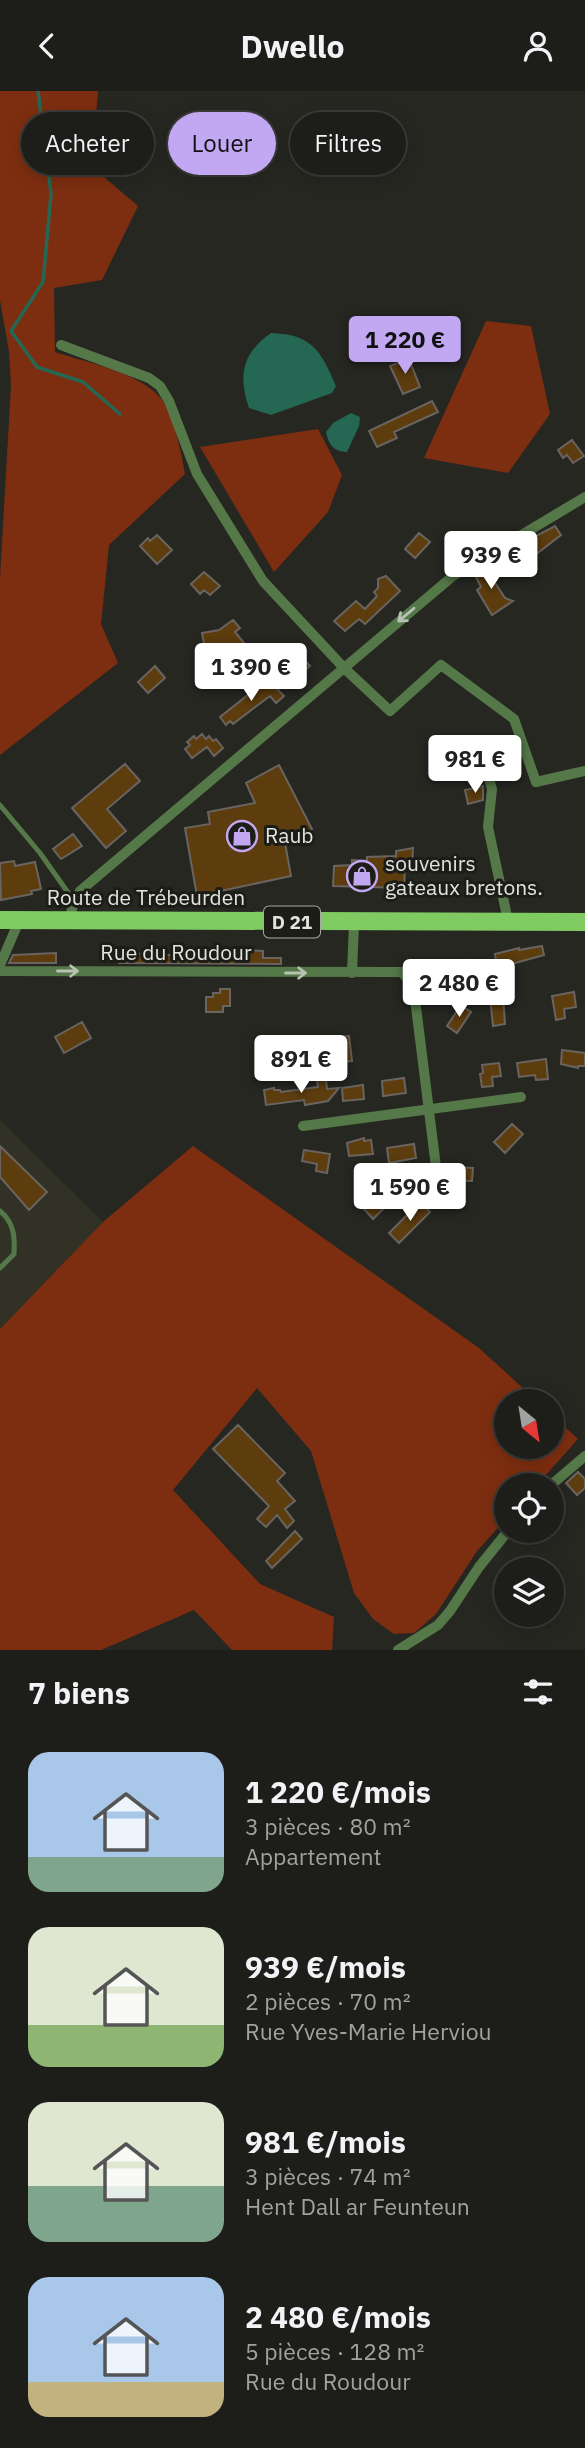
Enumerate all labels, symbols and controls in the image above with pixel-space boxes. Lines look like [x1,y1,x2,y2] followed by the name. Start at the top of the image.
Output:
[240,25,345,67] text: Dwello
[28,27,66,65] icon: back
[519,27,557,65] icon: person
[21,112,154,175] chip: Acheter
[168,112,276,175] chip: Louer
[290,112,406,175] chip: Filtres
[340,317,470,376] pin: 1 220 €
[365,324,445,354] text: 1 220 €
[442,531,540,591] pin: 939 €
[460,539,522,569] text: 939 €
[397,607,415,623] one-way arrow
[186,643,316,703] pin: 1 390 €
[211,651,291,681] text: 1 390 €
[426,735,524,795] pin: 981 €
[444,743,506,773] text: 981 €
[225,819,259,853] shop icon: Raub
[265,821,314,849] place label: Raub
[385,849,543,901] place label: souvenirs gateaux bretons.
[345,859,379,893] shop icon: souvenirs gateaux bretons.
[47,883,245,911] street label: Route de Trébeurden
[264,907,320,937] road number: D 21
[100,938,252,966] street label: Rue du Roudour
[394,960,524,1019] pin: 2 480 €
[56,964,79,978] one-way arrow
[284,966,307,980] one-way arrow
[419,967,499,997] text: 2 480 €
[252,1035,350,1095] pin: 891 €
[270,1043,332,1073] text: 891 €
[345,1163,475,1223] pin: 1 590 €
[370,1171,450,1201] text: 1 590 €
[494,1389,564,1459] north arrow
[494,1389,564,1627] map controls
[494,1473,564,1543] button: locate
[494,1557,564,1627] button: layers
[28,1673,130,1712] text: 7 biens
[519,1673,557,1711] icon: filters
[245,1772,431,1811] text: 1 220 €/mois
[84,1780,168,1864] icon: home
[245,1811,411,1841] text: 3 pièces · 80 m²
[245,1841,382,1871] text: Appartement
[245,1947,406,1986] text: 939 €/mois
[84,1955,168,2039] icon: home
[245,1986,411,2016] text: 2 pièces · 70 m²
[245,2016,492,2046] text: Rue Yves-Marie Herviou
[245,2122,406,2161] text: 981 €/mois
[84,2130,168,2214] icon: home
[245,2161,411,2191] text: 3 pièces · 74 m²
[245,2191,470,2221] text: Hent Dall ar Feunteun
[245,2297,431,2336] text: 2 480 €/mois
[84,2305,168,2389] icon: home
[245,2336,424,2366] text: 5 pièces · 128 m²
[245,2366,411,2396] text: Rue du Roudour

